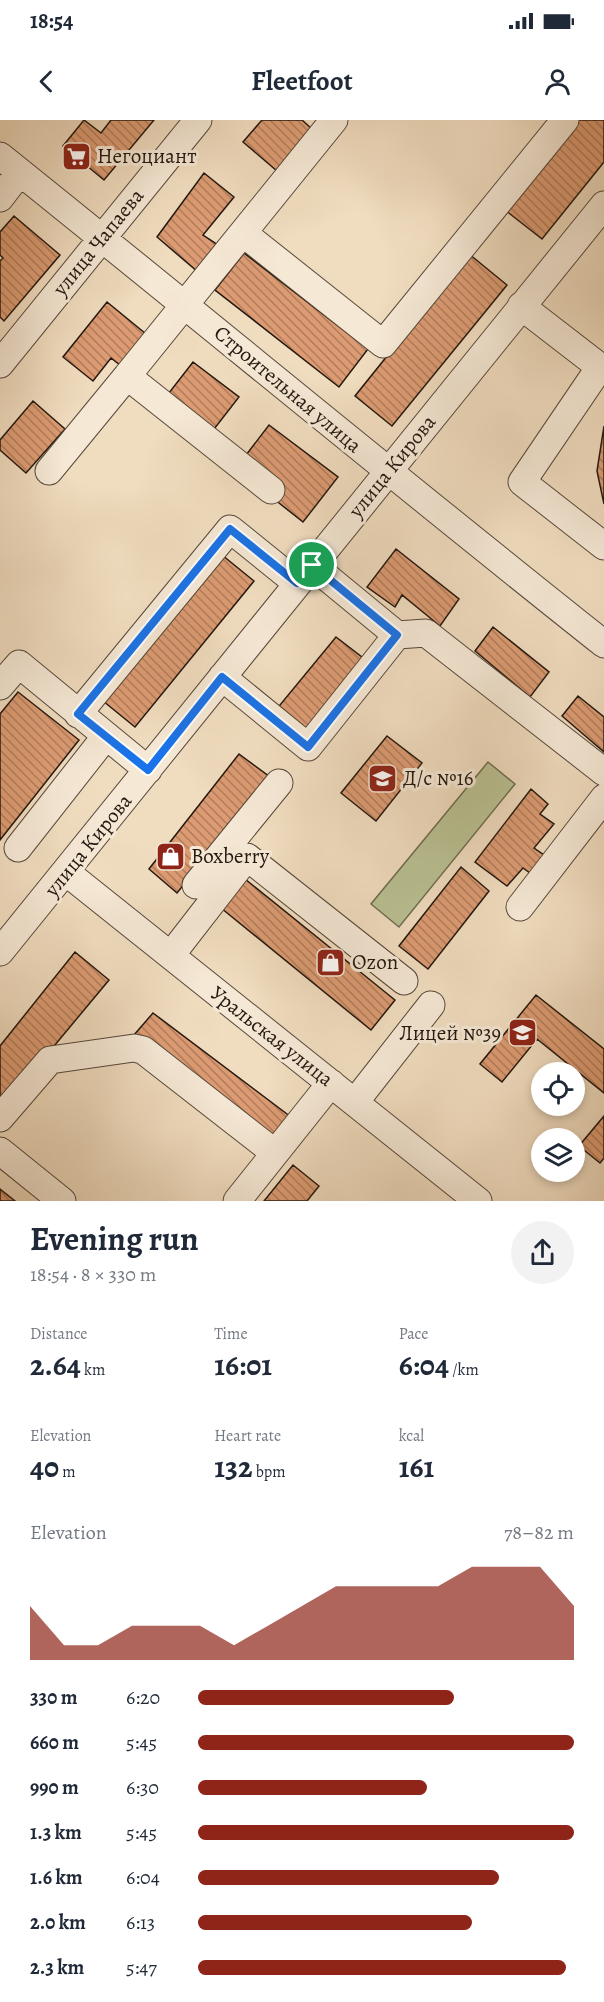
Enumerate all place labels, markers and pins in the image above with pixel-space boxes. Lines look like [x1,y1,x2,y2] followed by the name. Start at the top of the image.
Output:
[60,140,92,172] supermarket icon: Негоциант
[97,142,197,170] place label: Негоциант
[286,539,337,590] pin
[366,762,398,794] school or university icon: Д/с №16
[403,764,474,792] place label: Д/с №16
[154,840,186,872] shop icon: Boxberry
[191,842,270,870] place label: Boxberry
[315,946,347,978] shop icon: Ozon
[352,948,398,976] place label: Ozon
[506,1017,538,1049] school or university icon: Лицей №39
[399,1019,501,1047] place label: Лицей №39

